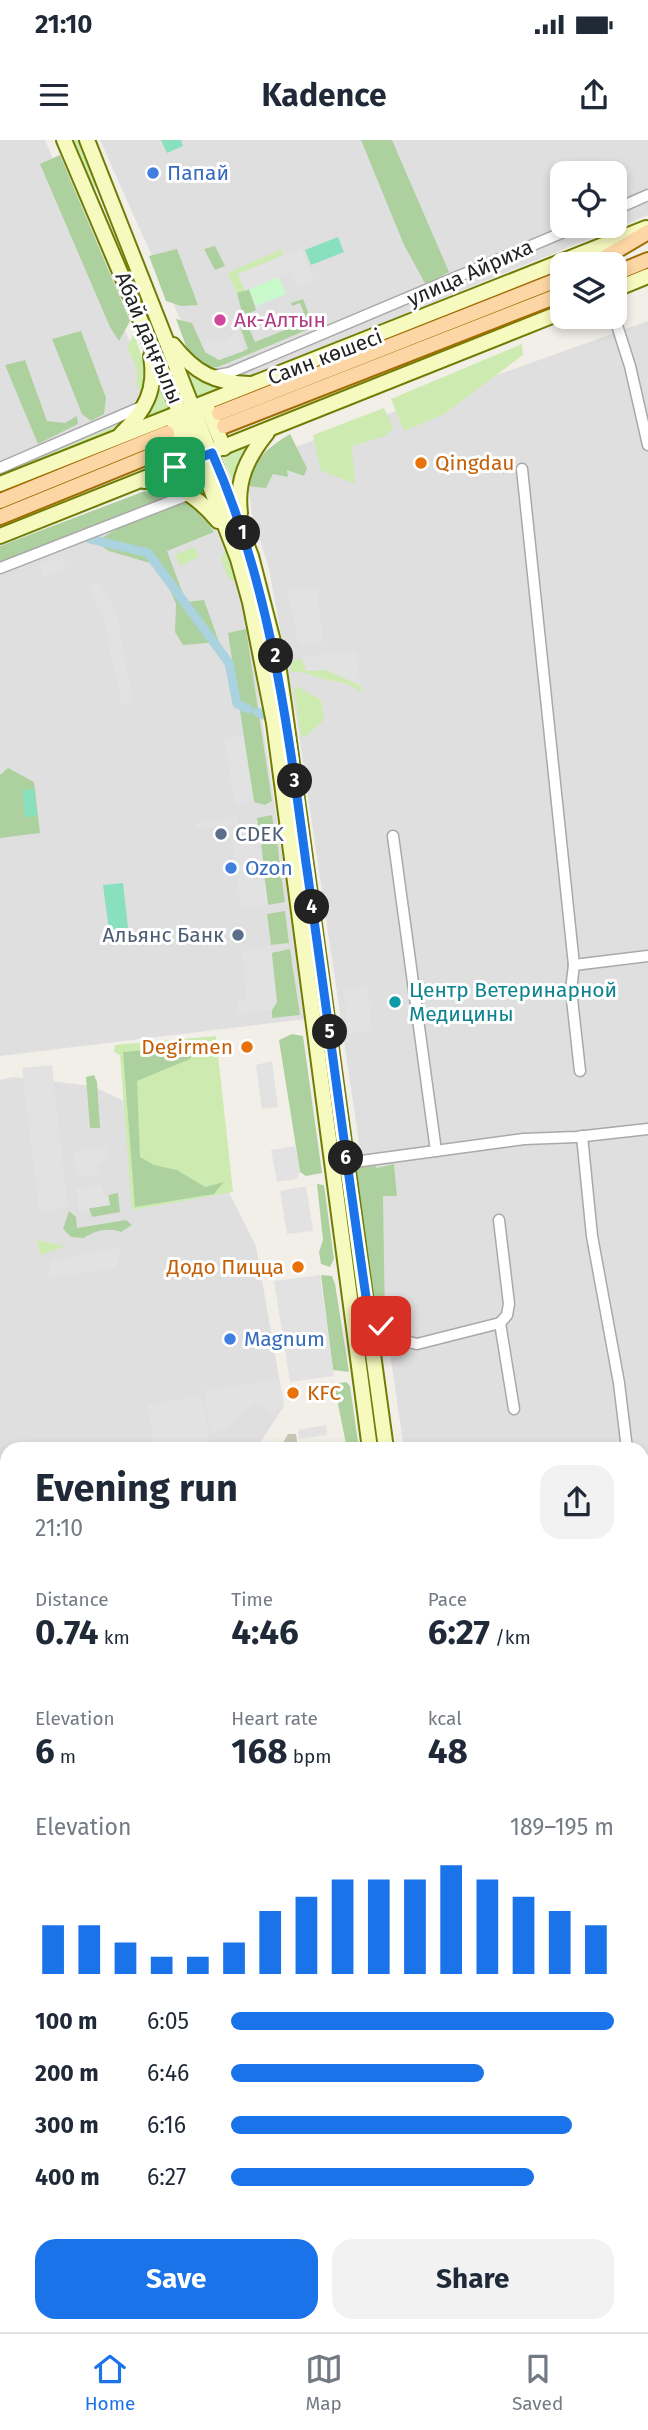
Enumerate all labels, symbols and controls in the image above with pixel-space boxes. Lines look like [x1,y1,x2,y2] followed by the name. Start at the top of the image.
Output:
[35,9,93,40] text: 21:10
[35,76,73,114] icon: menu
[261,76,387,114] text: Kadence
[575,76,613,114] icon: share
[167,160,229,186] place label: Папай
[550,161,627,329] map controls
[550,161,627,238] button: locate
[145,165,161,181] marker: Папай
[403,234,537,312] street label: улица Айриха
[550,252,627,329] button: layers
[109,268,189,408] street label: Абай даңғылы
[234,307,326,333] place label: Ак-Алтын
[212,312,228,328] marker: Ак-Алтын
[264,323,386,391] street label: Саин көшесі
[145,437,205,497] pin
[156,448,194,486] icon: arrive
[435,450,515,476] place label: Qingdau
[413,455,429,471] marker: Qingdau
[226,516,260,550] pin: 1
[238,521,247,544] text: 1
[258,638,294,674] pin: 2
[271,644,280,667] text: 2
[278,764,312,798] pin: 3
[290,769,299,792] text: 3
[235,821,285,847] place label: CDEK
[213,826,229,842] marker: CDEK
[245,855,293,881] place label: Ozon
[223,860,239,876] marker: Ozon
[294,890,330,924] pin: 4
[306,895,317,918] text: 4
[103,922,224,948] place label: Альянс Банк
[230,927,246,943] marker: Альянс Банк
[409,977,617,1027] place label: Центр Ветеринарной Медицины
[387,994,403,1010] marker: Центр Ветеринарной Медицины
[312,1014,348,1050] pin: 5
[324,1020,335,1043] text: 5
[141,1034,233,1060] place label: Degirmen
[239,1039,255,1055] marker: Degirmen
[328,1140,364,1176] pin: 6
[340,1146,351,1169] text: 6
[166,1254,284,1280] place label: Додо Пицца
[290,1259,306,1275] marker: Додо Пицца
[351,1296,411,1356] pin
[362,1307,400,1345] icon: check
[244,1326,325,1352] place label: Magnum
[222,1331,238,1347] marker: Magnum
[307,1380,341,1406] place label: KFC
[285,1385,301,1401] marker: KFC
[35,1465,238,1511] text: Evening run
[540,1465,614,1539] button: share
[35,1514,83,1542] text: 21:10
[35,1588,109,1611] text: Distance
[231,1588,273,1611] text: Time
[428,1588,467,1611] text: Pace
[35,1611,99,1653] text: 0.74
[231,1611,299,1653] text: 4:46
[428,1611,490,1653] text: 6:27
[99,1626,130,1649] text: km
[490,1626,531,1649] text: /km
[35,1707,115,1730] text: Elevation
[231,1707,318,1730] text: Heart rate
[428,1707,462,1730] text: kcal
[35,1730,55,1772] text: 6
[231,1730,288,1772] text: 168
[428,1730,468,1772] text: 48
[55,1745,76,1768] text: m
[288,1745,332,1768] text: bpm
[35,1813,131,1841] text: Elevation
[510,1813,614,1841] text: 189–195 m
[35,2007,97,2035] text: 100 m
[147,2007,189,2035] text: 6:05
[35,2059,99,2087] text: 200 m
[147,2059,189,2087] text: 6:46
[35,2111,99,2139] text: 300 m
[147,2111,186,2139] text: 6:16
[35,2163,100,2191] text: 400 m
[147,2163,186,2191] text: 6:27
[35,2239,318,2319] button: Save
[332,2239,614,2319] button: Share
[85,2350,135,2415] tab: Home
[305,2350,343,2415] tab: Map
[512,2350,563,2415] tab: Saved

